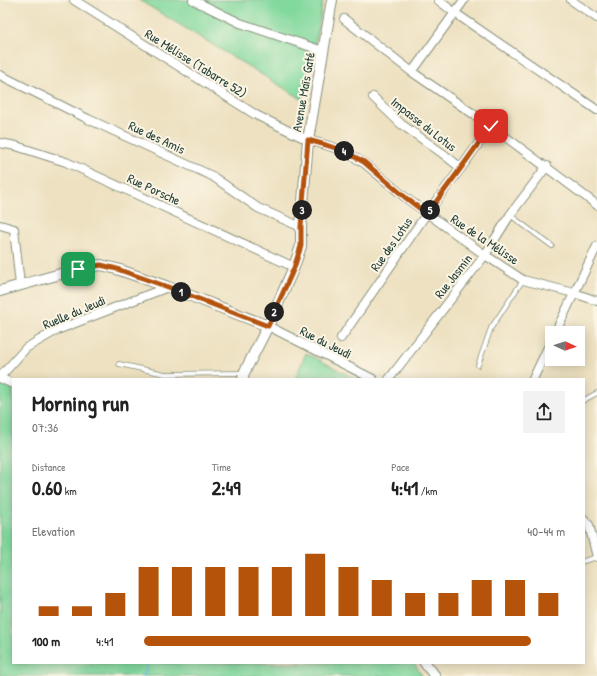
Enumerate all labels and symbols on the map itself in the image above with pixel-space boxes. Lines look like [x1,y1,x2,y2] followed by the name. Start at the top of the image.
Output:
[142,24,250,102] street label: Rue Mélisse (Tabarre 52)
[287,51,319,133] street label: Avenue Maïs Gaté
[387,93,461,155] street label: Impasse du Lotus
[474,109,508,143] pin
[126,116,188,158] street label: Rue des Amis
[334,141,354,161] pin: 4
[125,169,183,209] street label: Rue Porsche
[292,200,312,220] pin: 3
[420,200,440,220] pin: 5
[447,210,523,268] street label: Rue de la Mélisse
[366,213,416,275] street label: Rue des Lotus
[430,250,476,302] street label: Rue Jasmin
[61,252,95,286] pin
[171,282,191,302] pin: 1
[40,291,108,333] street label: Ruelle du Jeudi
[264,302,284,322] pin: 2
[297,321,355,363] street label: Rue du Jeudi
[545,326,585,366] north arrow

